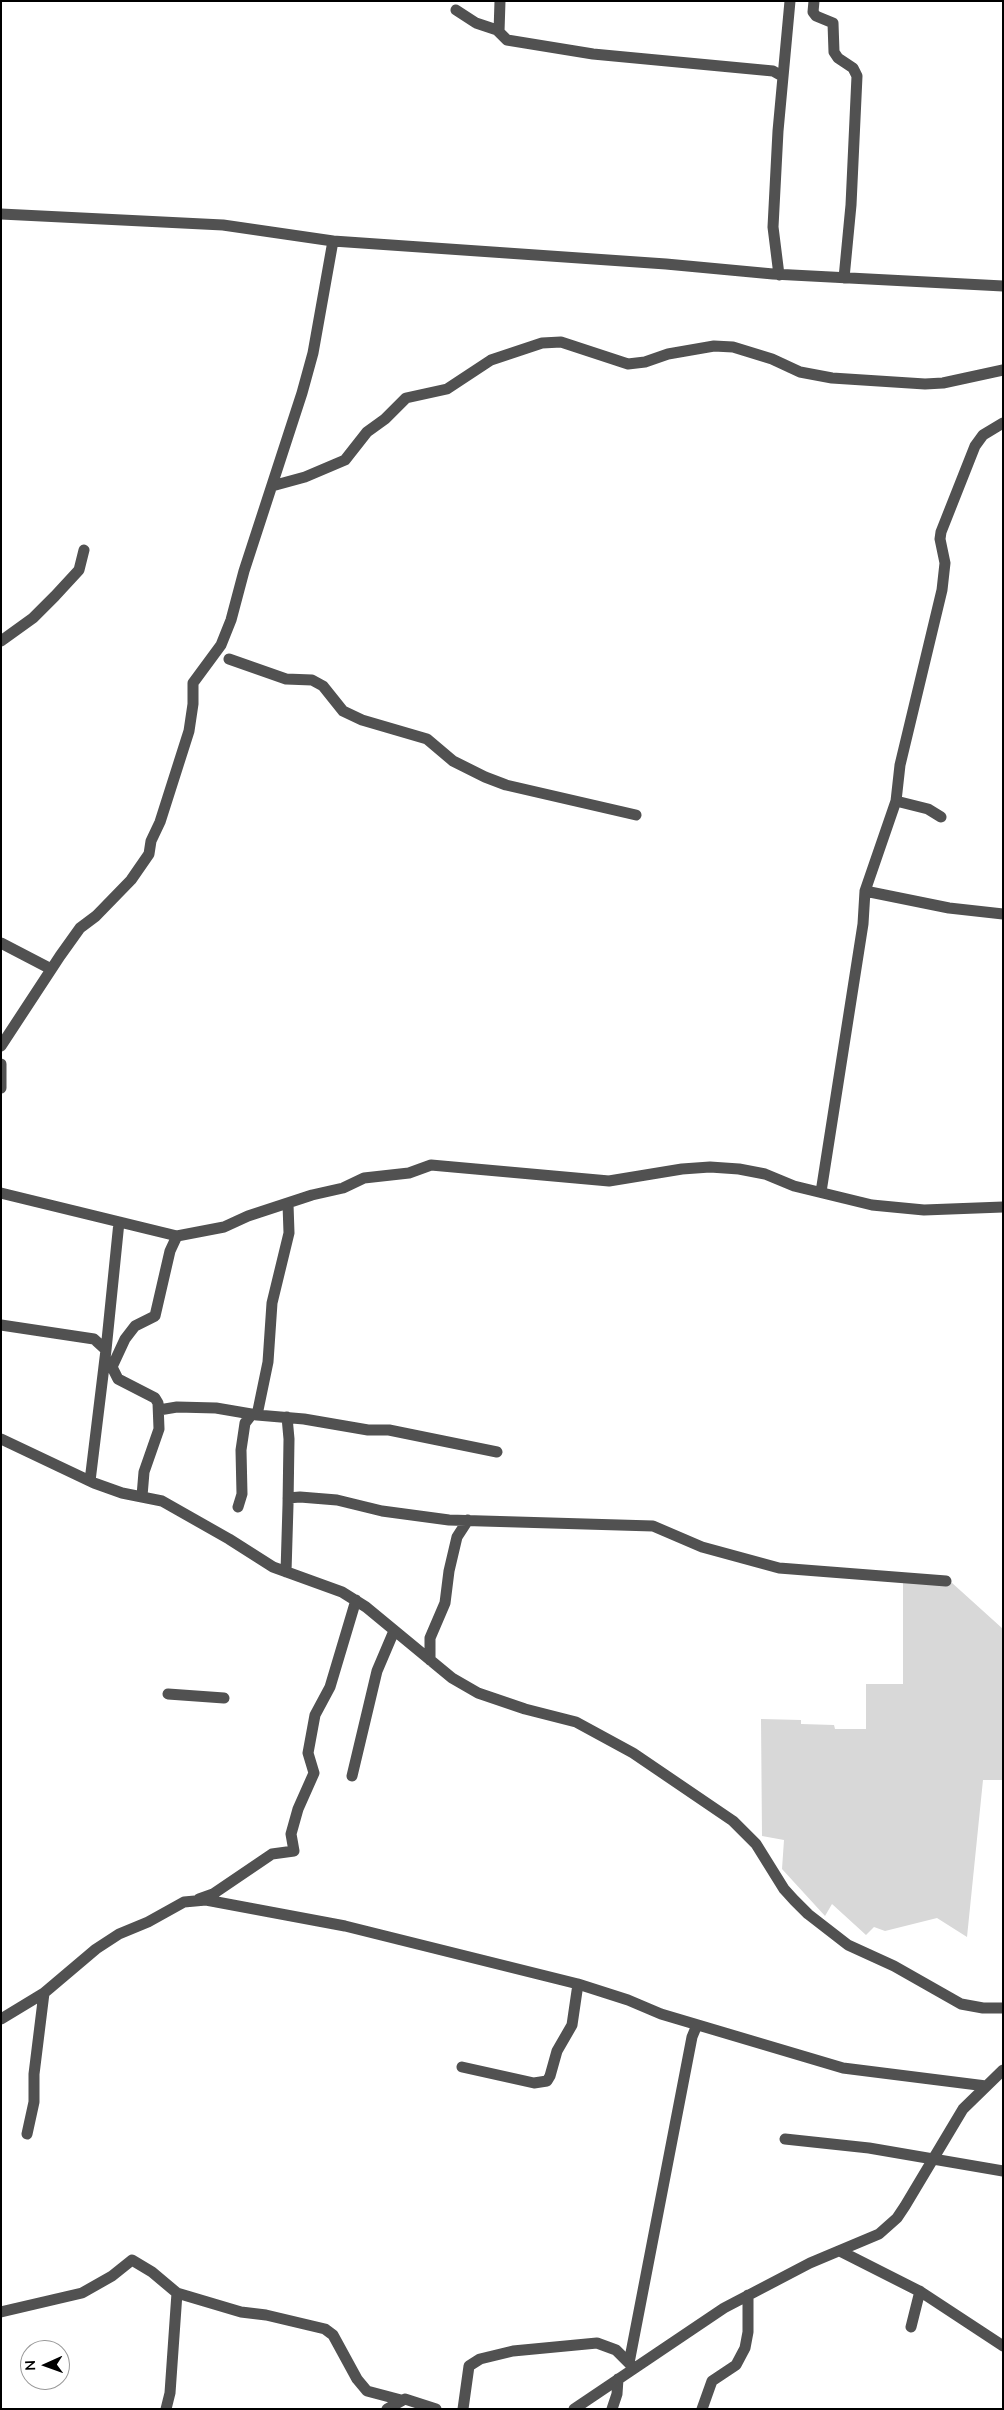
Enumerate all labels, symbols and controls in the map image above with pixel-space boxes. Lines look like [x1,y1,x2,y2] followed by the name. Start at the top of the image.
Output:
[20,2340,70,2390] north arrow
[21,2360,40,2371] text: N

